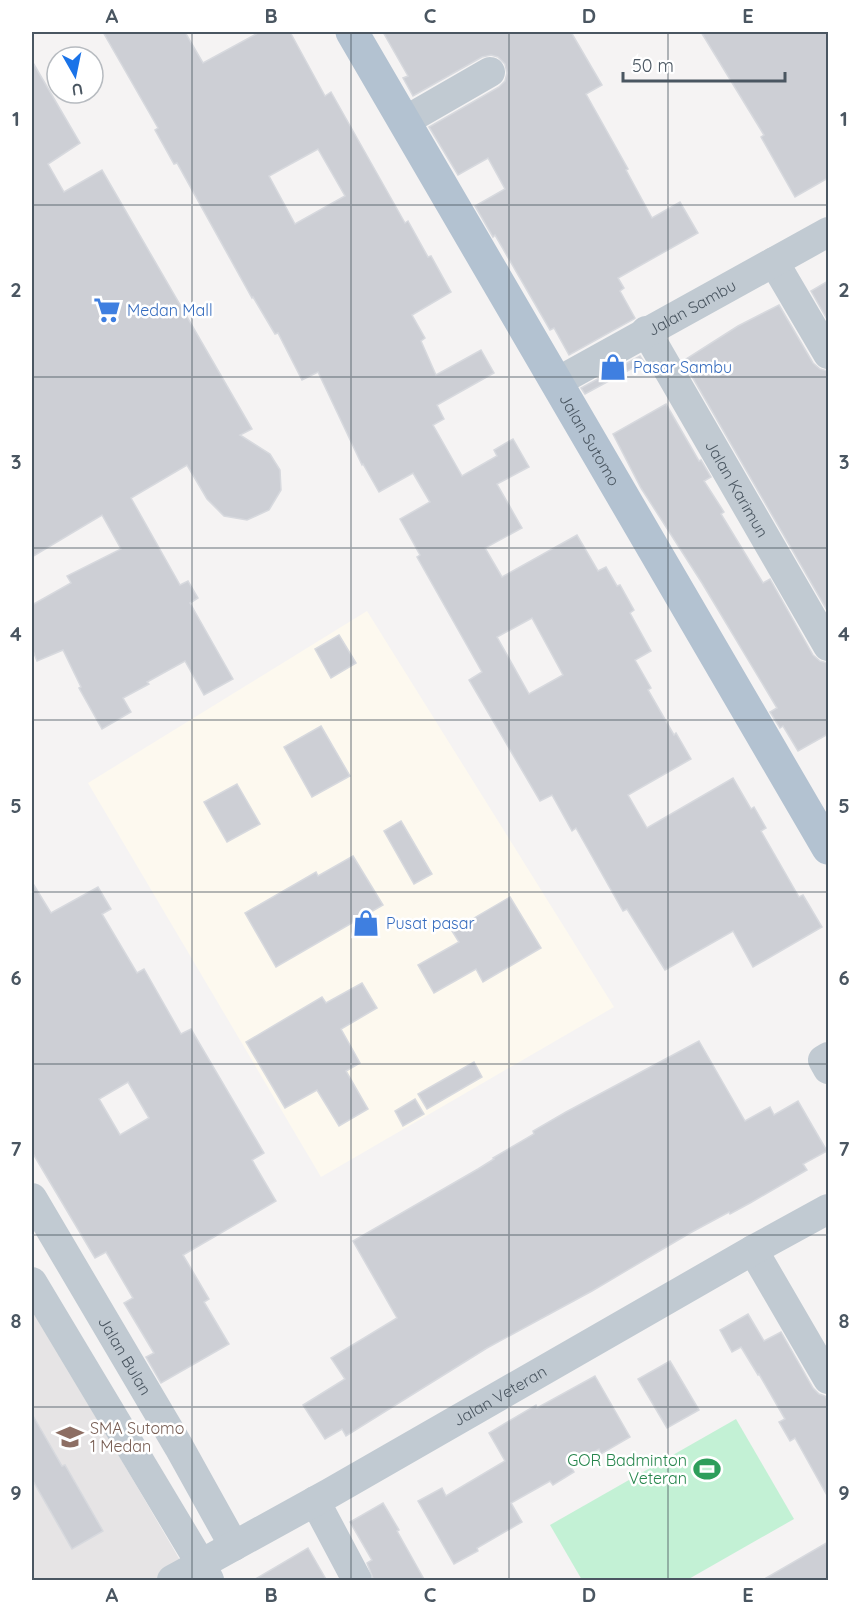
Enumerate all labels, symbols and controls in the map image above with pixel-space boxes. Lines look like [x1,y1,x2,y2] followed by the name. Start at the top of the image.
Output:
[106,3,119,28] text: A
[264,3,278,28] text: B
[424,3,437,28] text: C
[582,3,596,28] text: D
[742,3,754,28] text: E
[45,45,105,105] north arrow
[623,45,785,83] scale bar
[632,54,674,77] text: 50 m
[70,79,84,101] text: U
[12,106,20,131] text: 1
[840,106,848,131] text: 1
[644,275,739,340] street label: Jalan Sambu
[10,277,22,302] text: 2
[838,277,850,302] text: 2
[92,295,122,325] supermarket icon: Medan Mall
[127,300,213,320] place label: Medan Mall
[598,352,628,382] shop icon: Pasar Sambu
[633,357,732,377] place label: Pasar Sambu
[555,390,624,489] street label: Jalan Sutomo
[701,436,773,541] street label: Jalan Karimun
[11,449,21,474] text: 3
[839,449,849,474] text: 3
[10,621,22,646] text: 4
[838,621,850,646] text: 4
[10,793,22,818] text: 5
[838,793,850,818] text: 5
[351,908,381,938] shop icon: Pusat pasar
[386,913,475,933] place label: Pusat pasar
[10,965,22,990] text: 6
[838,965,850,990] text: 6
[11,1136,22,1161] text: 7
[839,1136,850,1161] text: 7
[11,1308,22,1333] text: 8
[839,1308,850,1333] text: 8
[94,1313,156,1399] street label: Jalan Bulan
[449,1361,550,1430] street label: Jalan Veteran
[90,1418,184,1456] place label: SMA Sutomo 1 Medan
[55,1422,85,1452] school or university icon: SMA Sutomo 1 Medan
[567,1450,687,1488] place label: GOR Badminton Veteran
[692,1454,722,1484] sports icon: GOR Badminton Veteran
[10,1480,22,1505] text: 9
[838,1480,850,1505] text: 9
[106,1582,119,1607] text: A
[264,1582,278,1607] text: B
[424,1582,437,1607] text: C
[582,1582,596,1607] text: D
[742,1582,754,1607] text: E

